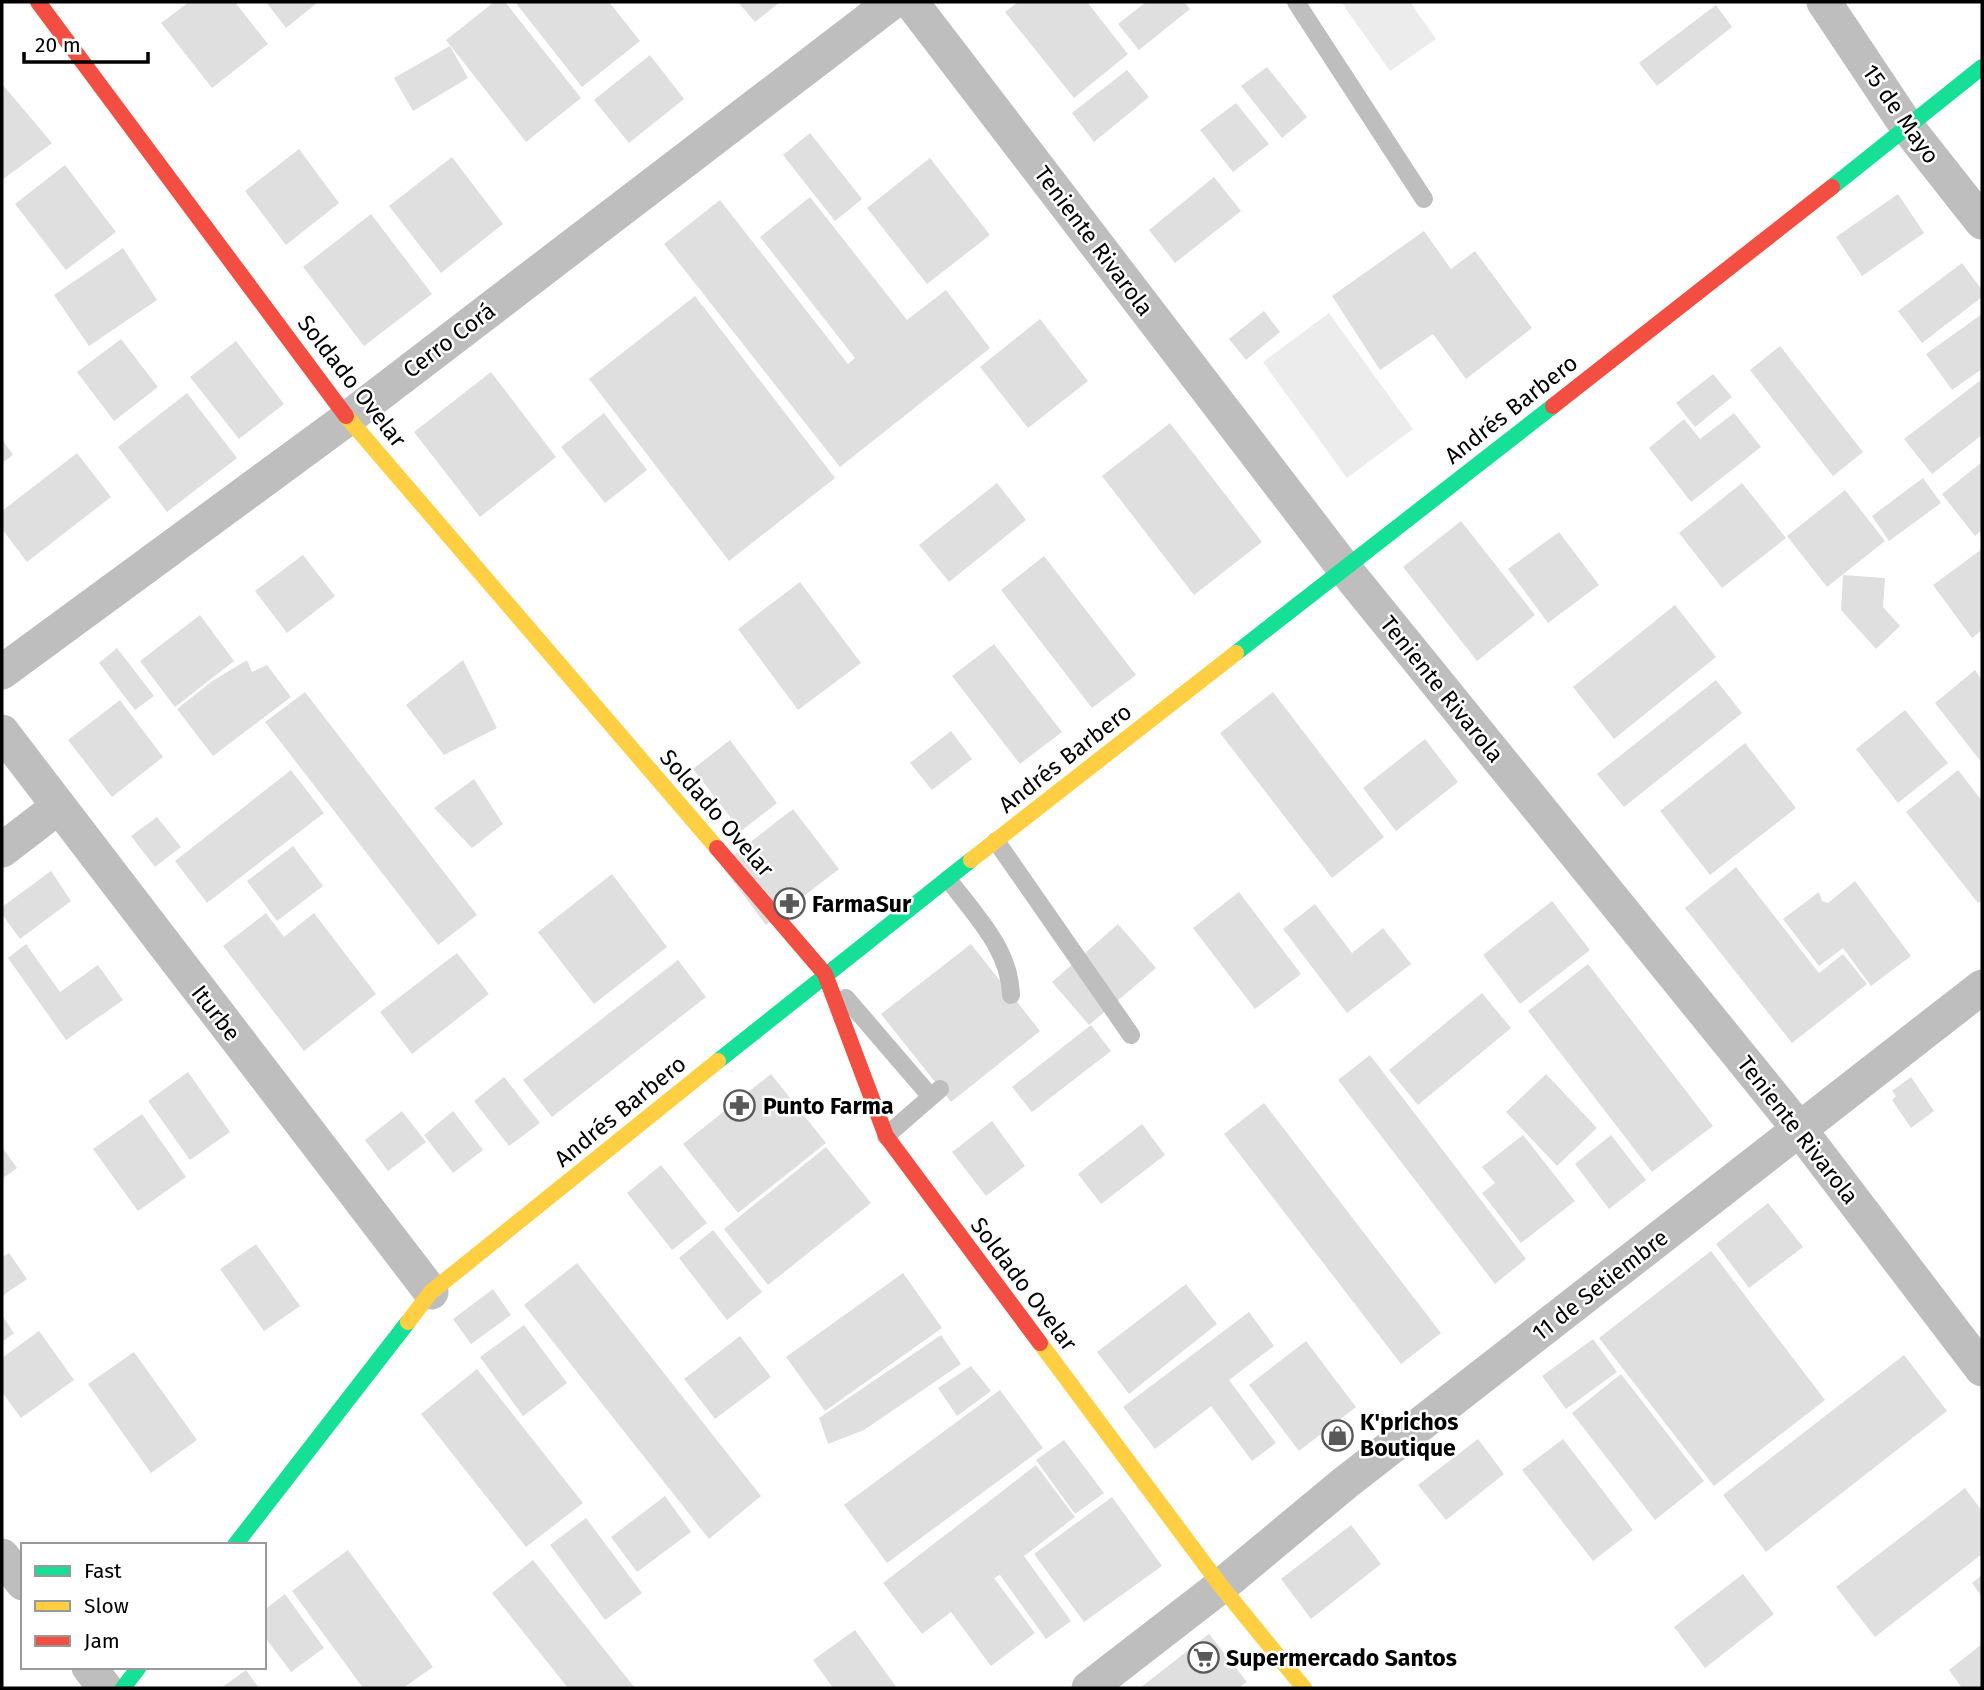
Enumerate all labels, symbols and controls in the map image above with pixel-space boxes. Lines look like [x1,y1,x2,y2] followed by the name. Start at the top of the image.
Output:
[24,21,149,65] scale bar
[35,32,81,58] text: 20 m
[1857,59,1945,169] street label: 15 de Mayo
[1029,161,1159,321] street label: Teniente Rivarola
[397,296,501,384] street label: Cerro Corá
[292,309,412,453] street label: Soldado Ovelar
[1439,348,1583,470] street label: Andrés Barbero
[1374,610,1510,768] street label: Teniente Rivarola
[993,697,1137,819] street label: Andrés Barbero
[654,744,780,883] street label: Soldado Ovelar
[772,887,806,921] pharmacy icon: FarmaSur
[812,890,912,918] place label: FarmaSur
[185,979,247,1047] street label: Iturbe
[549,1049,691,1173] street label: Andrés Barbero
[1731,1050,1865,1210] street label: Teniente Rivarola
[723,1089,757,1123] pharmacy icon: Punto Farma
[763,1092,894,1120] place label: Punto Farma
[965,1212,1083,1356] street label: Soldado Ovelar
[1527,1223,1673,1347] street label: 11 de Setiembre
[1360,1408,1458,1462] place label: K'prichos Boutique
[1320,1418,1354,1452] shop icon: K'prichos Boutique
[21,1543,266,1669] legend
[84,1558,122,1584] text: Fast
[84,1593,129,1619] text: Slow
[84,1628,120,1654] text: Jam
[1186,1641,1220,1675] supermarket icon: Supermercado Santos
[1226,1644,1457,1672] place label: Supermercado Santos

